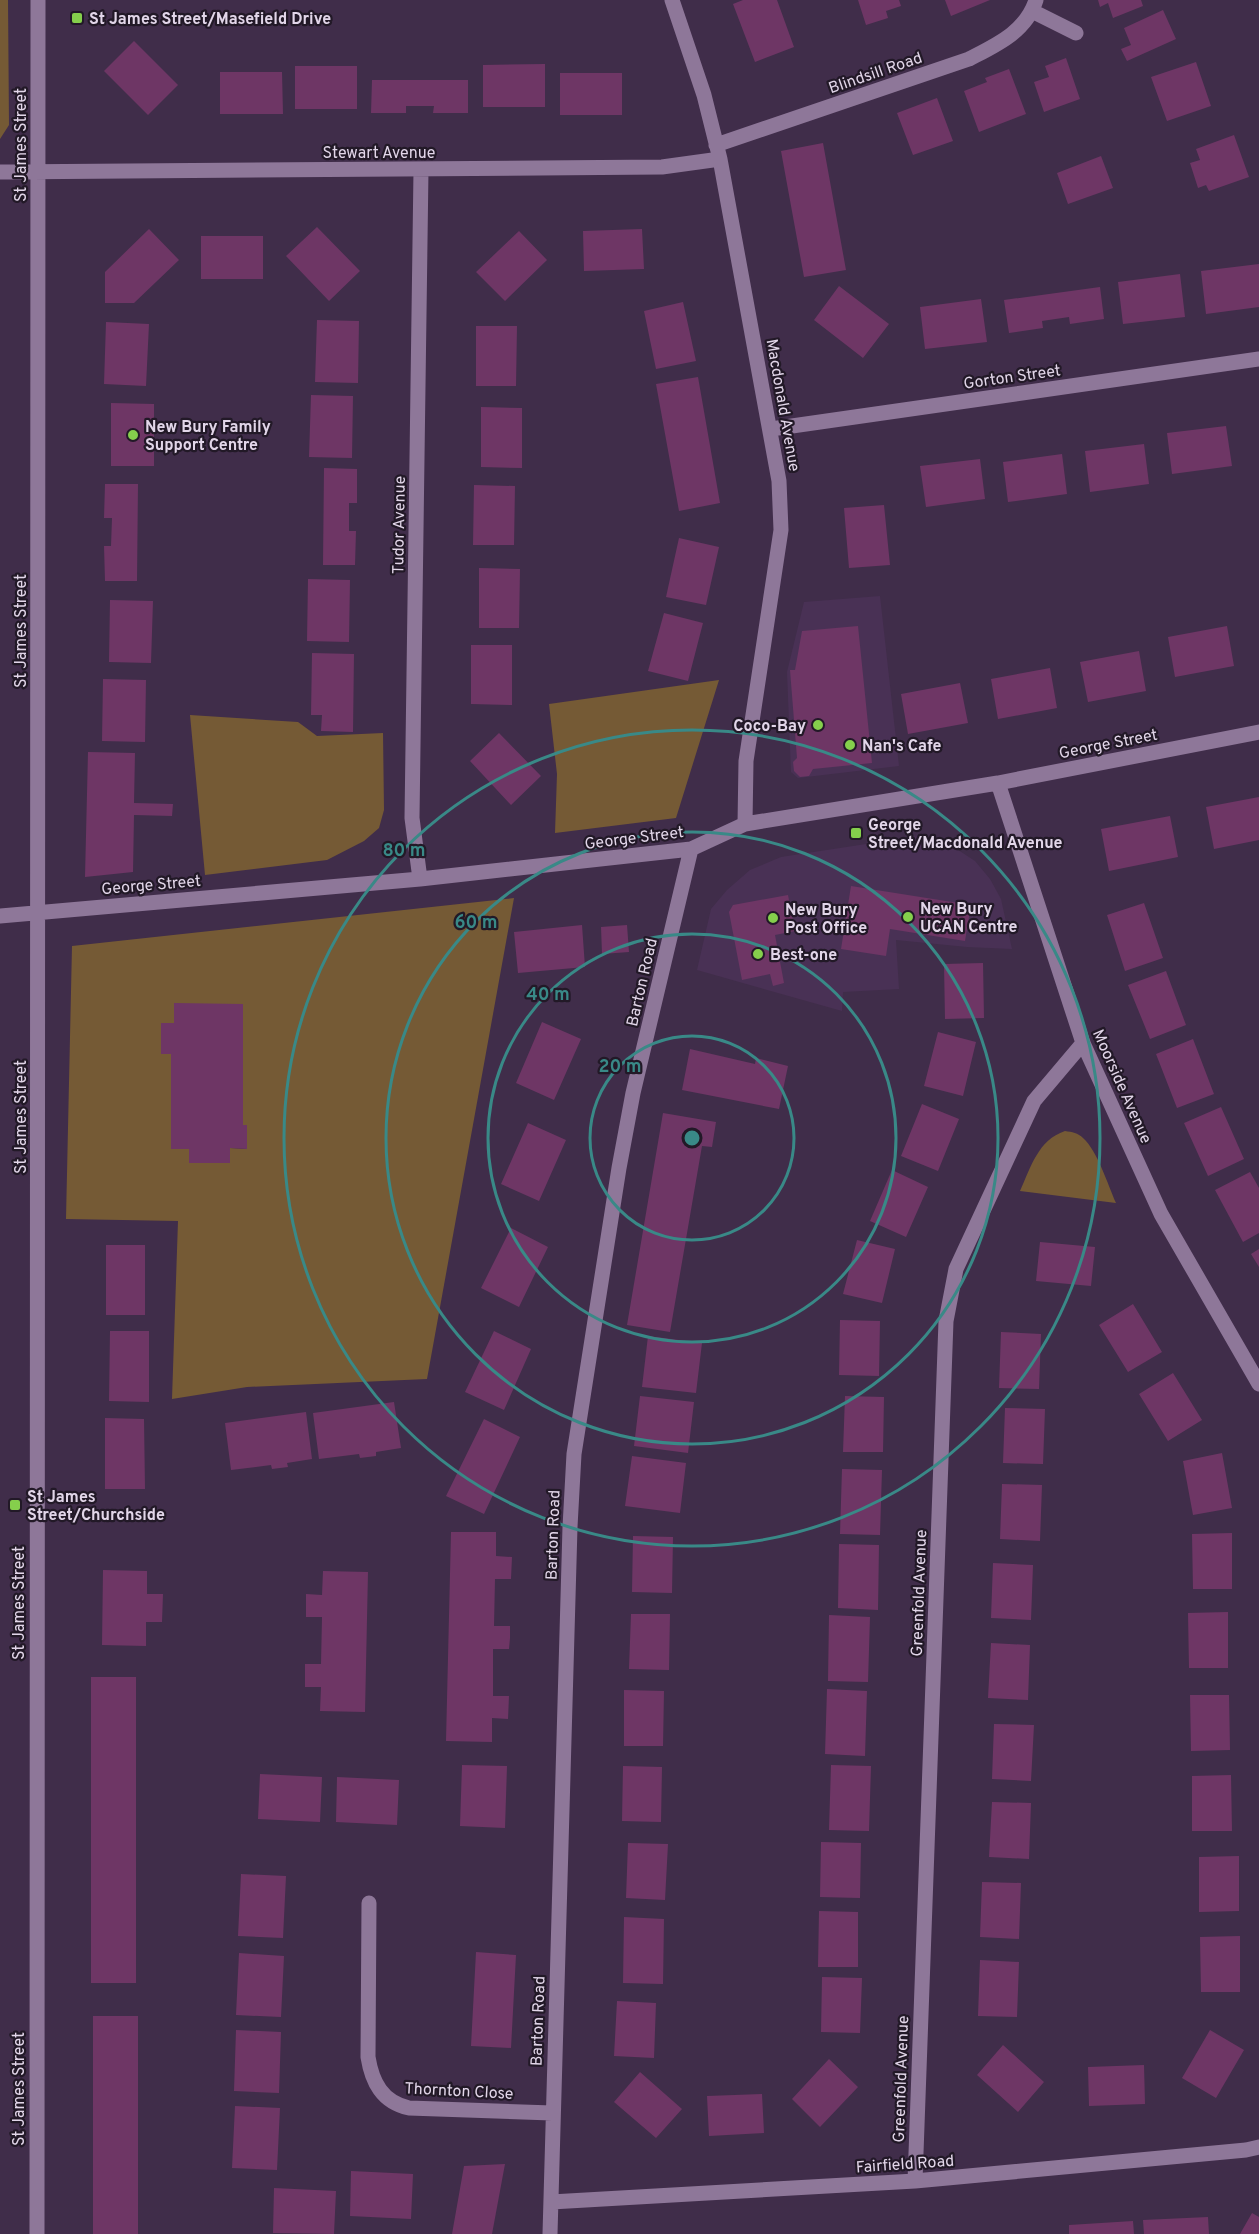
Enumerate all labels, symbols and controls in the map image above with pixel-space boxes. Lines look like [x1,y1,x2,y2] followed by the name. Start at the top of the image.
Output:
[89,10,331,30] place label: St James Street/Masefield Drive
[70,11,84,25] marker: St James Street/Masefield Drive
[826,49,925,99] street label: Blindsill Road
[12,88,32,202] street label: St James Street
[323,144,435,164] street label: Stewart Avenue
[761,337,804,473] street label: Macdonald Avenue
[962,361,1062,395] street label: Gorton Street
[145,418,271,456] place label: New Bury Family Support Centre
[126,428,140,442] marker: New Bury Family Support Centre
[389,476,411,574] street label: Tudor Avenue
[12,574,32,688] street label: St James Street
[733,717,806,737] place label: Coco-Bay
[811,718,825,732] marker: Coco-Bay
[1057,726,1159,764] street label: George Street
[862,737,941,757] place label: Nan's Cafe
[843,738,857,752] marker: Nan's Cafe
[868,816,1063,854] place label: George Street/Macdonald Avenue
[583,823,685,855] street label: George Street
[849,826,863,840] marker: George Street/Macdonald Avenue
[382,840,426,863] text: 80 m
[101,872,202,900] street label: George Street
[920,900,1017,938] place label: New Bury UCAN Centre
[785,901,867,939] place label: New Bury Post Office
[901,910,915,924] marker: New Bury UCAN Centre
[766,911,780,925] marker: New Bury Post Office
[454,912,498,935] text: 60 m
[623,936,663,1029] street label: Barton Road
[770,946,837,966] place label: Best-one
[751,947,765,961] marker: Best-one
[526,984,570,1007] text: 40 m
[1087,1027,1155,1147] street label: Moorside Avenue
[598,1056,642,1079] text: 20 m
[12,1060,32,1174] street label: St James Street
[682,1128,702,1148] centre of rings
[27,1488,165,1526] place label: St James Street/Churchside
[542,1490,566,1581] street label: Barton Road
[8,1498,22,1512] marker: St James Street/Churchside
[908,1529,932,1657] street label: Greenfold Avenue
[10,1546,30,1660] street label: St James Street
[527,1976,551,2067] street label: Barton Road
[890,2015,914,2143] street label: Greenfold Avenue
[10,2032,30,2146] street label: St James Street
[404,2079,514,2105] street label: Thornton Close
[855,2152,955,2178] street label: Fairfield Road

